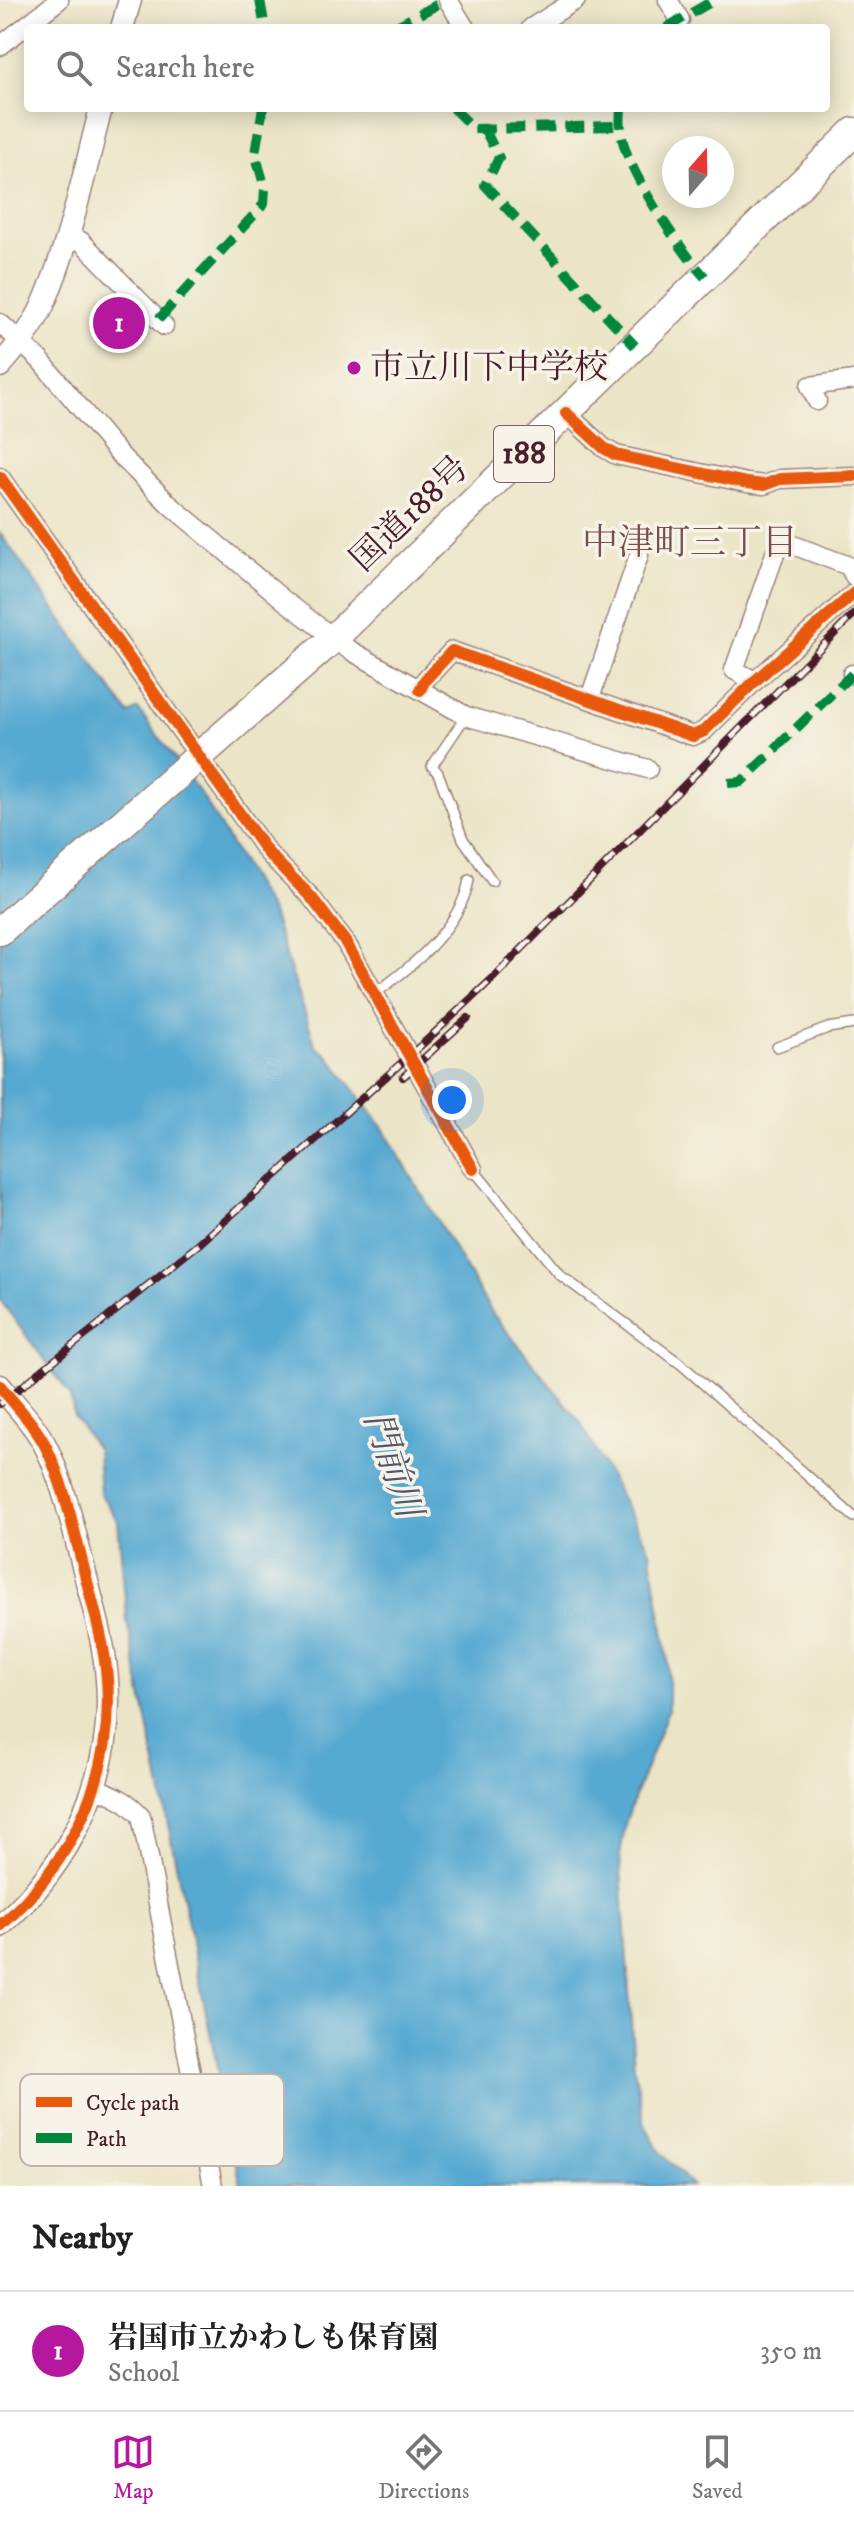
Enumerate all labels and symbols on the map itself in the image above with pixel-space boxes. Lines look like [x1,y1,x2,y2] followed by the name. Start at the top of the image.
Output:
[662,136,734,208] north arrow
[93,293,145,353] pin: 1
[370,347,608,389] place label: 市立川下中学校
[345,359,363,377] marker: 市立川下中学校
[494,426,554,482] road number: 188
[342,447,478,581] street label: 国道188号
[582,521,798,566] district label: 中津町三丁目
[432,1080,472,1120] your location
[353,1407,432,1527] water label: 門前川
[20,2074,284,2166] legend
[86,2090,180,2117] text: Cycle path
[86,2126,127,2153] text: Path

